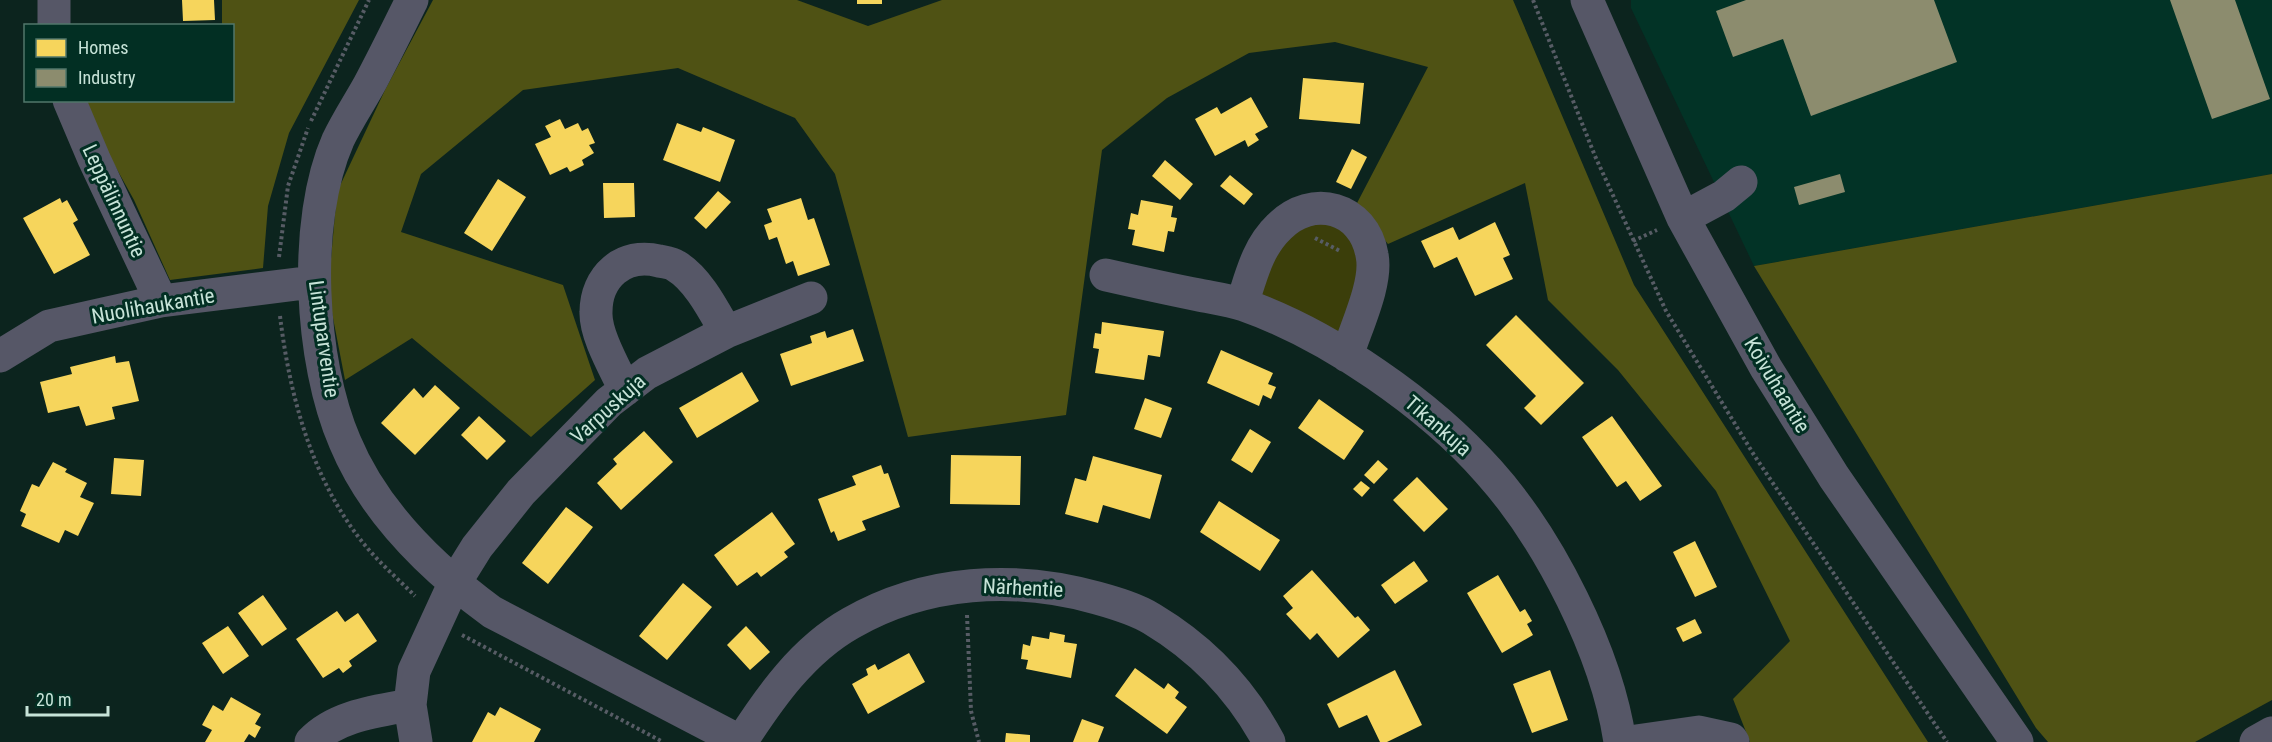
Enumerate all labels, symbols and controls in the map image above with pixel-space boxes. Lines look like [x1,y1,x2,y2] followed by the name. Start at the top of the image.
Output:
[24,24,234,102] legend
[78,37,128,58] text: Homes
[78,67,136,88] text: Industry
[77,141,151,261] street label: Leppälinnuntie
[304,279,344,399] street label: Lintuparventie
[90,283,216,329] street label: Nuolihaukantie
[1739,333,1815,437] street label: Koivuhaantie
[566,369,650,449] street label: Varpuskuja
[1400,391,1476,461] street label: Tikankuja
[982,574,1064,602] street label: Närhentie
[27,679,108,717] scale bar
[36,689,71,710] text: 20 m

